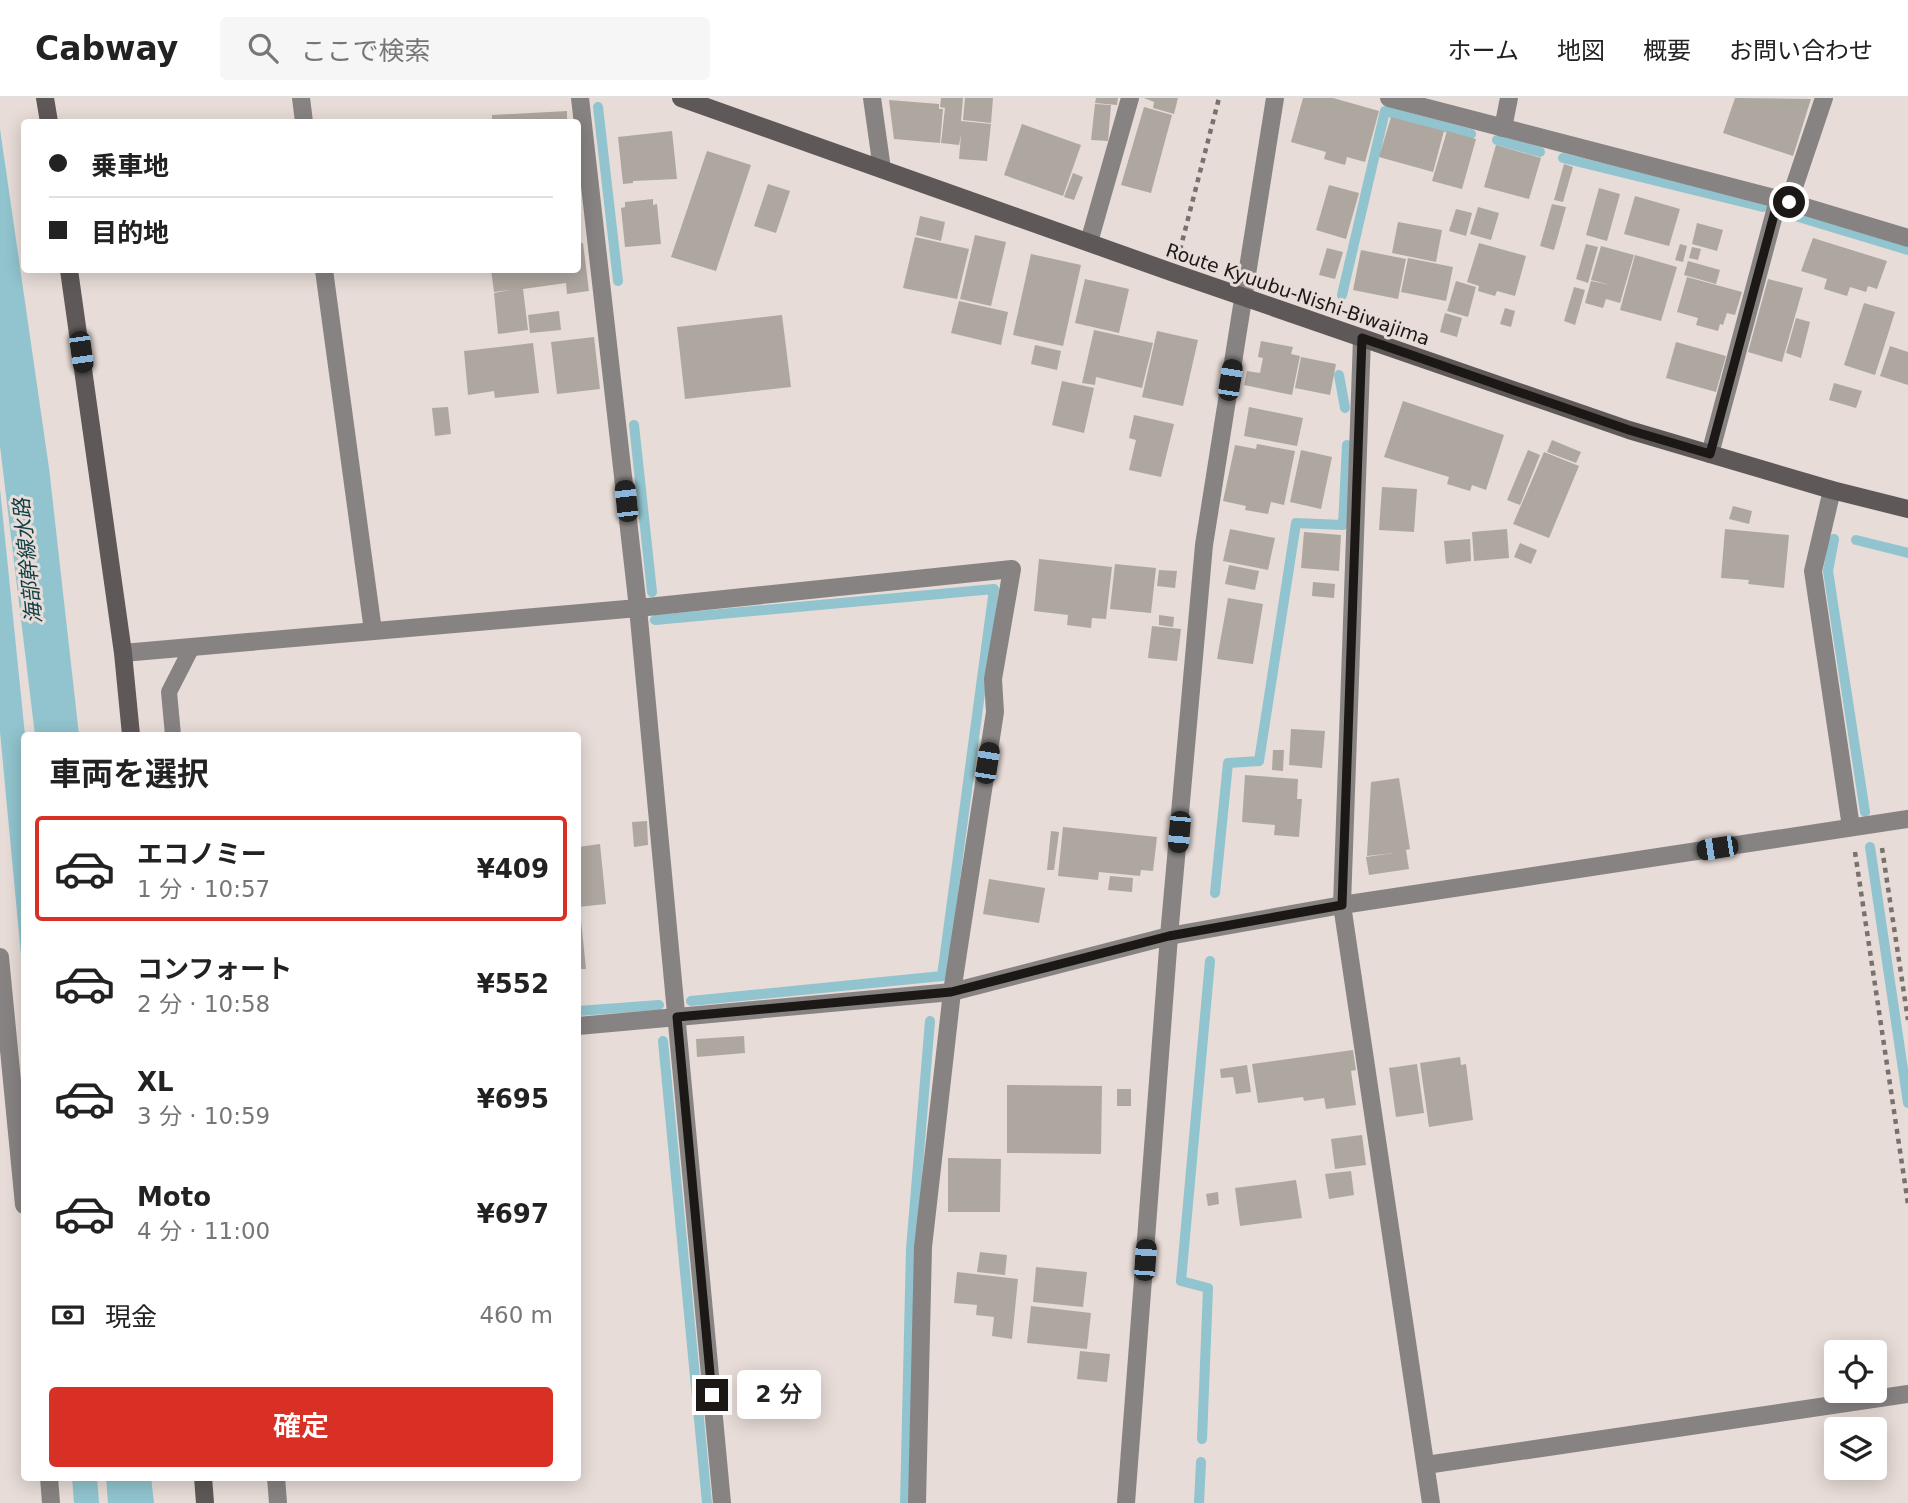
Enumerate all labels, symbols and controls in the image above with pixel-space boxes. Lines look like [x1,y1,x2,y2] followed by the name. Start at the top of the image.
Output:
[220,17,710,80] search box
[35,29,178,68] text: Cabway
[244,29,282,67] icon: search
[300,36,430,66] text: ここで検索
[1448,37,1519,65] text: ホーム
[1557,37,1605,65] text: 地図
[1643,37,1691,65] text: 概要
[1729,37,1873,65] text: お問い合わせ
[91,151,169,181] text: 乗車地
[1773,186,1805,218] route start
[91,218,169,248] text: 目的地
[1163,238,1433,350] street label: Route Kyuubu-Nishi-Biwajima
[68,330,95,374] car
[1217,358,1244,402] car
[614,479,639,523] car
[9,495,47,625] water label: 海部幹線水路
[974,741,1001,785] car
[49,755,209,793] text: 車両を選択
[1167,810,1192,854] car
[1695,834,1740,862] car
[53,837,116,900] icon: car
[137,839,267,869] text: エコノミー
[477,854,549,884] text: ¥409
[137,876,270,902] text: 1 分 · 10:57
[53,952,116,1015] icon: car
[137,954,292,984] text: コンフォート
[477,969,549,999] text: ¥552
[137,991,270,1017] text: 2 分 · 10:58
[53,1067,116,1130] icon: car
[137,1067,174,1097] text: XL
[477,1084,549,1114] text: ¥695
[137,1103,270,1129] text: 3 分 · 10:59
[53,1182,116,1245] icon: car
[137,1182,211,1212] text: Moto
[477,1199,549,1229] text: ¥697
[137,1218,270,1244] text: 4 分 · 11:00
[1134,1238,1157,1282] car
[49,1296,87,1334] icon: cash
[105,1302,157,1332] text: 現金
[479,1302,553,1328] text: 460 m
[1824,1340,1887,1480] map controls
[1824,1340,1887,1403] button: locate
[736,1370,820,1420] callout: 2 分
[696,1379,728,1411] route end
[755,1381,803,1407] text: 2 分
[49,1387,553,1467] button: 確定
[1824,1417,1887,1480] button: layers

